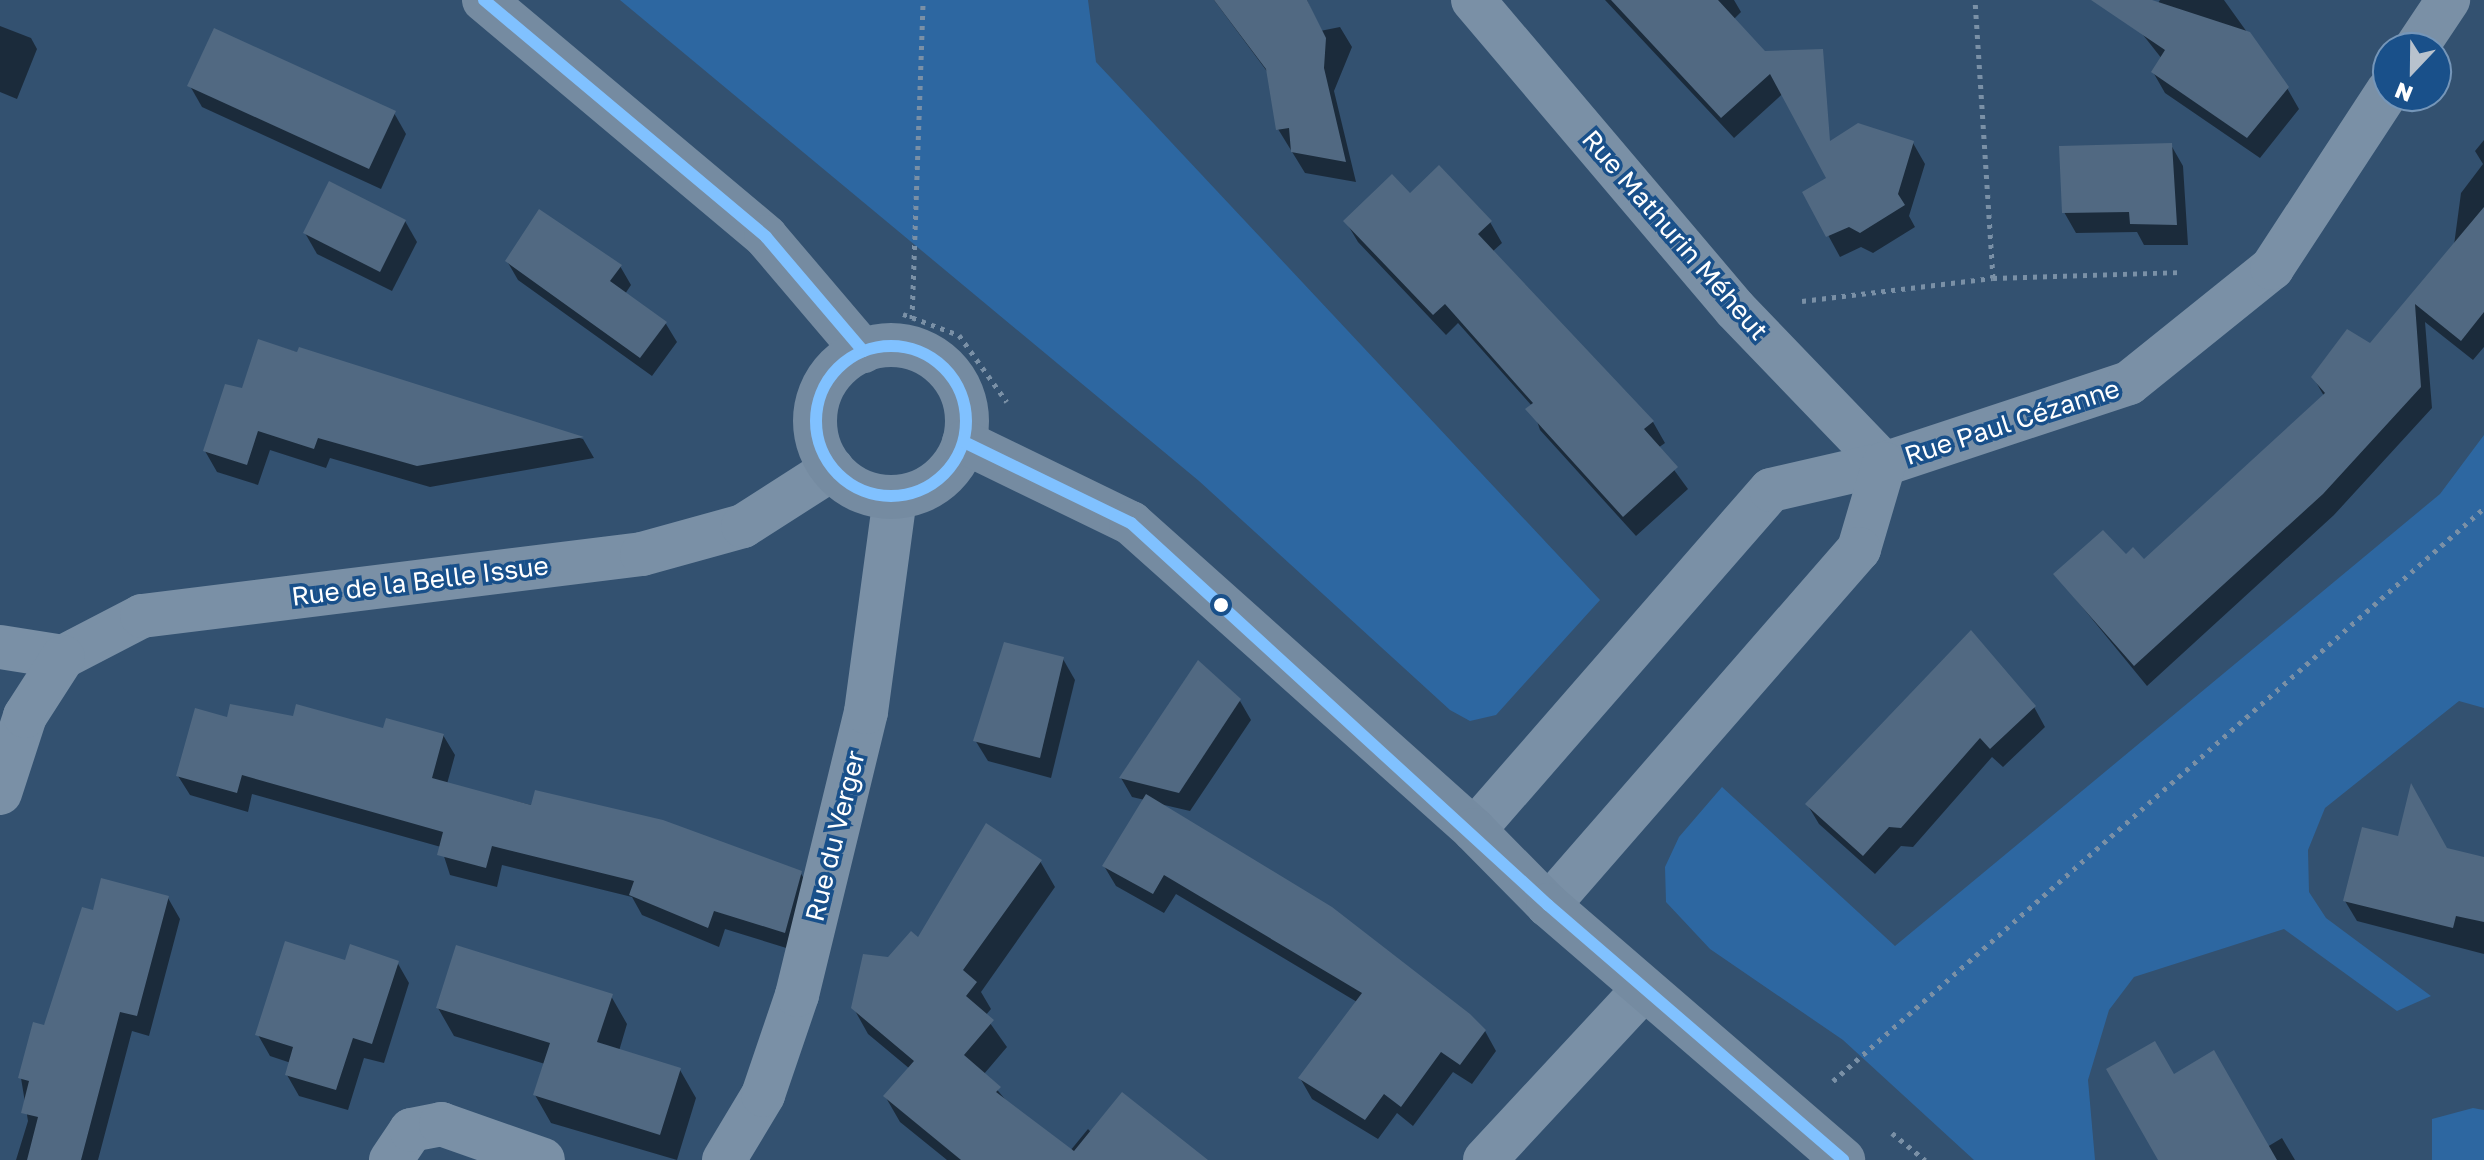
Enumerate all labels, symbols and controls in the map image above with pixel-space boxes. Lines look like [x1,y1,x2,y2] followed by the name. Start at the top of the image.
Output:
[2372,32,2452,112] north arrow
[2391,77,2416,109] text: N
[1575,124,1775,346] street label: Rue Mathurin Méheut
[1901,373,2123,471] street label: Rue Paul Cézanne
[290,550,550,612] street label: Rue de la Belle Issue
[1213,597,1229,613] unlabelled marker
[799,747,871,925] street label: Rue du Verger

